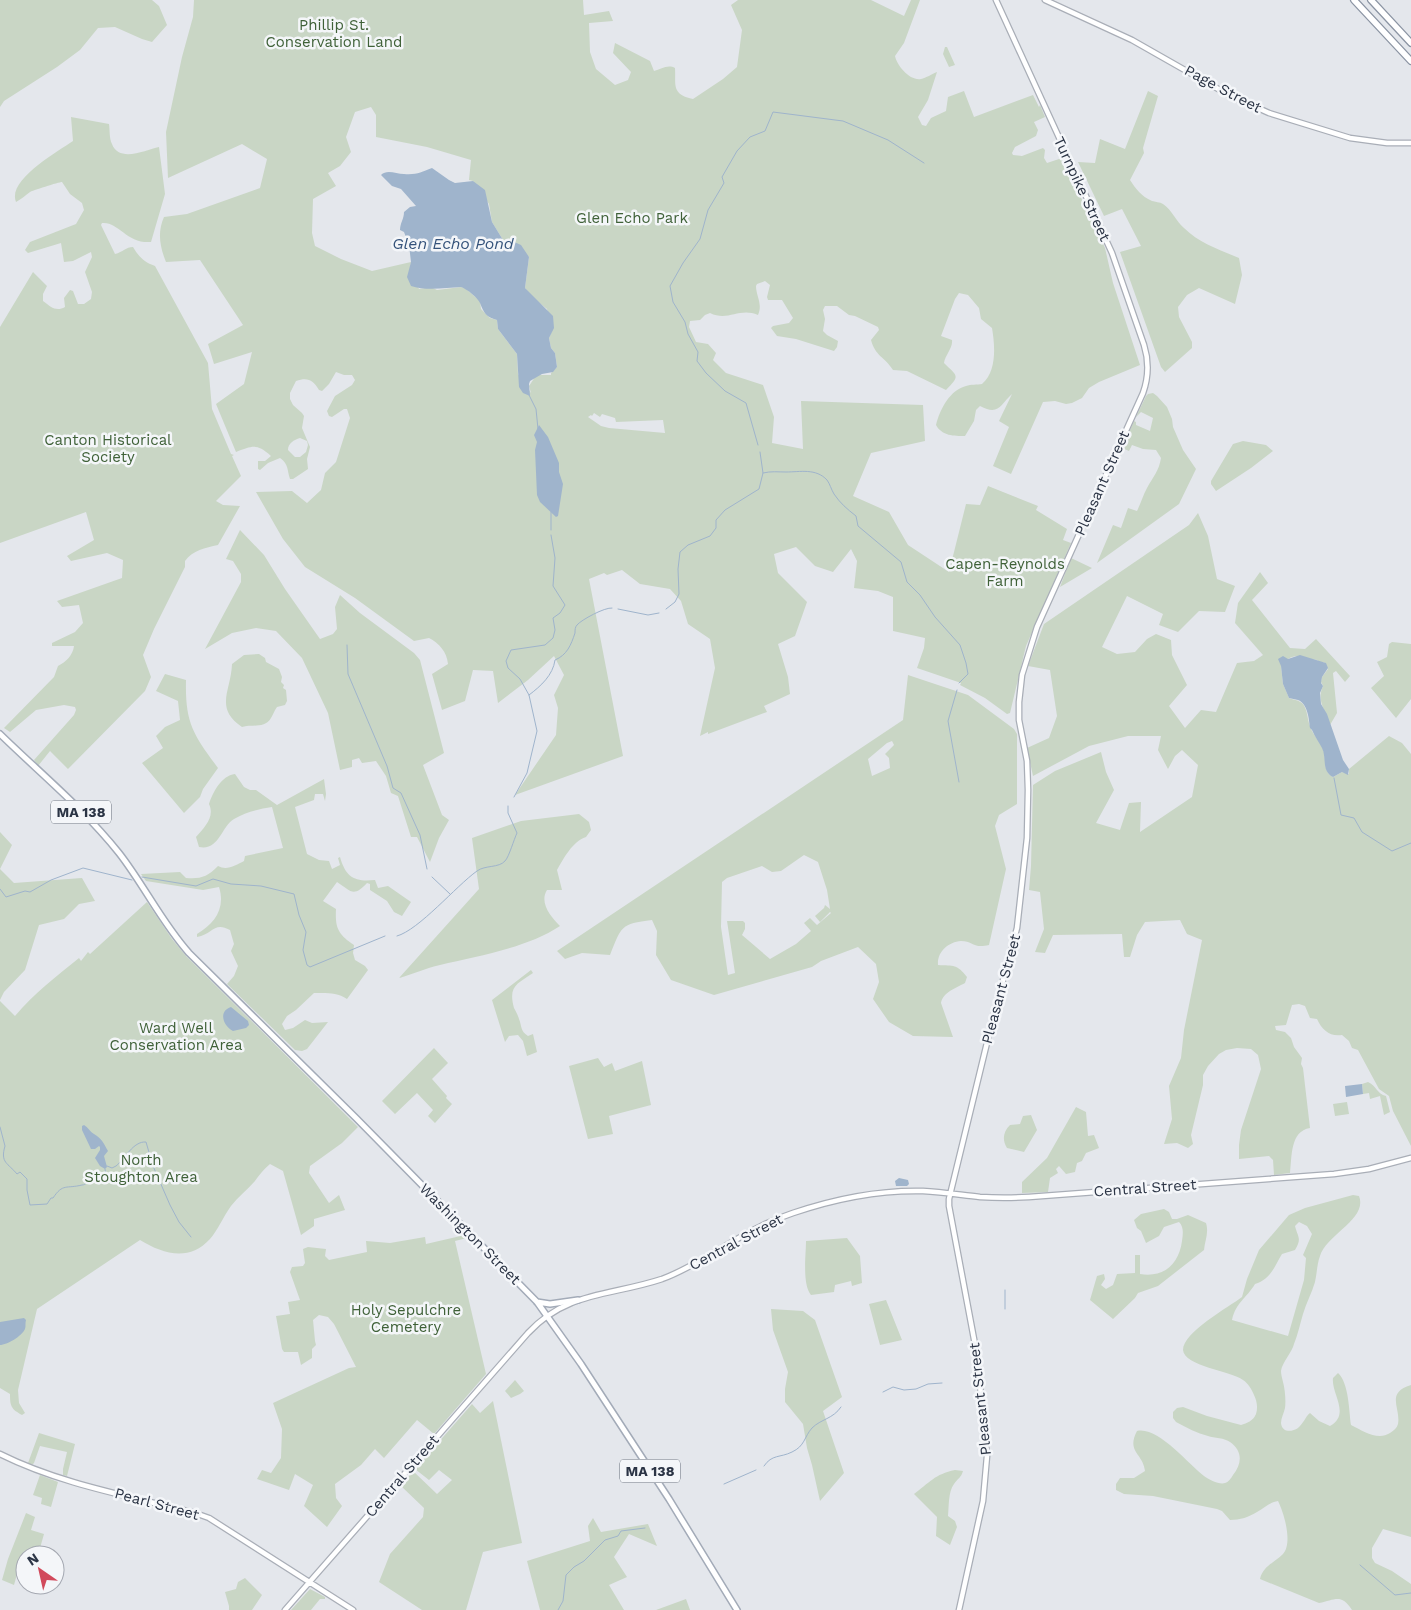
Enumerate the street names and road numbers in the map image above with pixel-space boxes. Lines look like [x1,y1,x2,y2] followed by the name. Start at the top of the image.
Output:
[1181,61,1265,117] street label: Page Street
[1050,134,1114,245] street label: Turnpike Street
[1071,427,1133,538] street label: Pleasant Street
[51,800,111,824] road number: MA 138
[978,931,1025,1046] street label: Pleasant Street
[1093,1175,1198,1201] street label: Central Street
[416,1180,525,1289] street label: Washington Street
[686,1210,786,1274] street label: Central Street
[965,1341,995,1456] street label: Pleasant Street
[361,1431,443,1521] street label: Central Street
[620,1460,680,1482] road number: MA 138
[113,1484,202,1524] street label: Pearl Street

